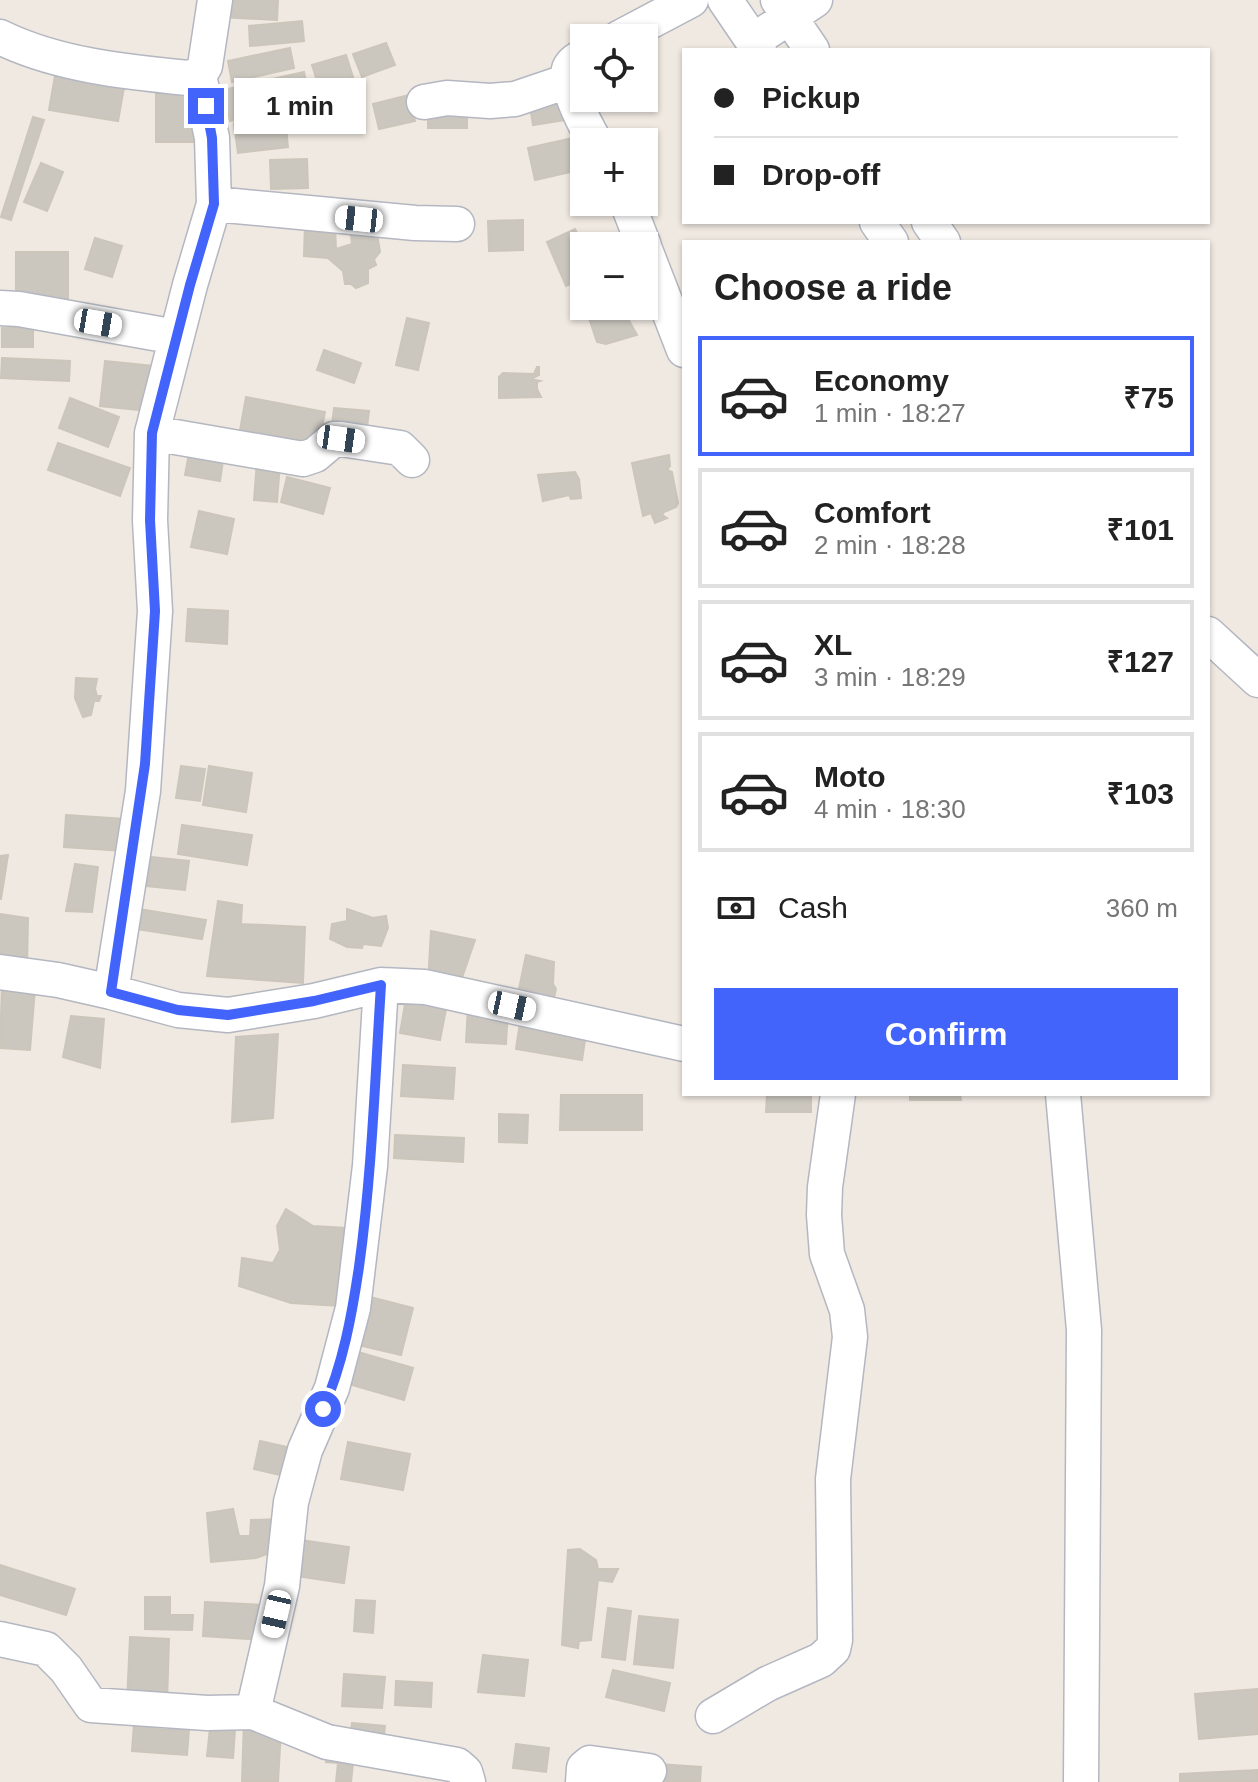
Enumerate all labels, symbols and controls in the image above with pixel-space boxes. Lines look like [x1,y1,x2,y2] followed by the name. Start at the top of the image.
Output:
[570,24,658,320] map controls
[570,24,658,112] button: locate
[234,78,366,134] callout: 1 min
[762,81,860,114] text: Pickup
[188,88,224,124] route end
[266,91,334,121] text: 1 min
[570,128,658,216] button: +
[762,158,880,191] text: Drop-off
[334,205,384,233] car
[570,232,658,320] button: −
[714,267,952,308] text: Choose a ride
[72,307,124,339] car
[718,360,790,432] icon: car
[814,364,949,397] text: Economy
[1123,381,1174,414] text: ₹75
[814,398,966,428] text: 1 min · 18:27
[316,424,366,454] car
[718,492,790,564] icon: car
[814,496,931,529] text: Comfort
[1107,513,1174,546] text: ₹101
[814,530,966,560] text: 2 min · 18:28
[718,624,790,696] icon: car
[814,628,852,661] text: XL
[1107,645,1174,678] text: ₹127
[814,662,966,692] text: 3 min · 18:29
[718,756,790,828] icon: car
[814,760,886,793] text: Moto
[1107,777,1174,810] text: ₹103
[814,794,966,824] text: 4 min · 18:30
[714,886,758,930] icon: cash
[778,891,848,924] text: Cash
[1106,893,1178,923] text: 360 m
[714,988,1178,1080] button: Confirm
[486,989,538,1023] car
[305,1391,341,1427] route start
[259,1588,293,1640] car

